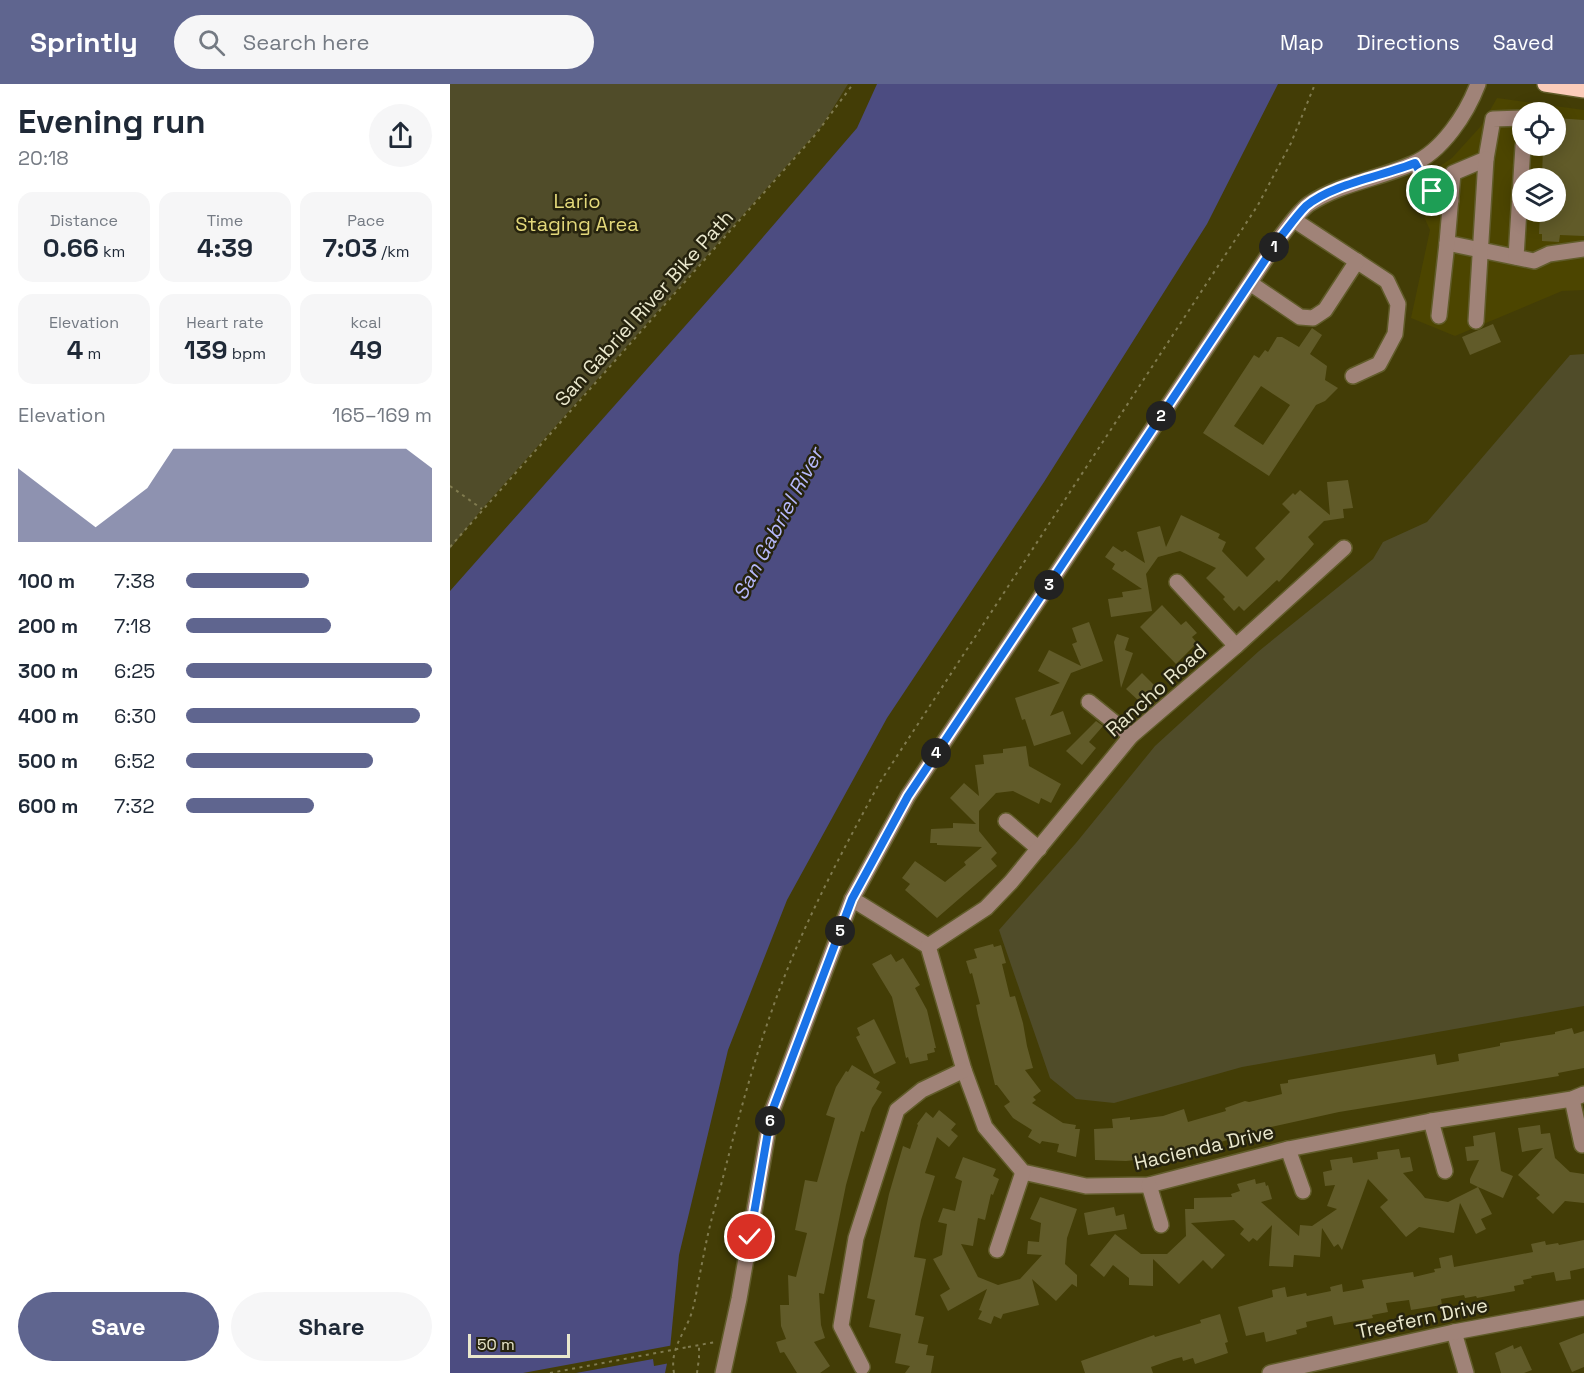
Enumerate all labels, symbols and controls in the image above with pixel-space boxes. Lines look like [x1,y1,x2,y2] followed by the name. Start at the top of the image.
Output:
[174,15,594,69] search box
[30,24,138,60] text: Sprintly
[195,26,228,59] icon: search
[243,28,370,56] text: Search here
[1280,29,1324,56] text: Map
[1357,29,1460,56] text: Directions
[1493,29,1554,56] text: Saved
[18,101,206,143] text: Evening run
[1512,102,1566,222] map controls
[1512,102,1566,156] button: locate
[369,104,432,167] button: share
[18,145,69,171] text: 20:18
[1406,165,1457,216] pin
[1512,168,1566,222] button: layers
[1415,174,1448,207] icon: arrive
[515,188,639,237] park label: Lario Staging Area
[549,205,739,411] street label: San Gabriel River Bike Path
[50,210,118,231] text: Distance
[207,210,243,231] text: Time
[347,210,385,231] text: Pace
[43,231,99,265] text: 0.66
[197,231,253,265] text: 4:39
[322,231,377,265] text: 7:03
[1259,232,1289,262] pin: 1
[1270,236,1278,257] text: 1
[99,241,125,262] text: km
[377,241,410,262] text: /km
[49,312,119,333] text: Elevation
[186,312,264,333] text: Heart rate
[351,312,381,333] text: kcal
[67,333,83,367] text: 4
[184,333,228,367] text: 139
[350,333,382,367] text: 49
[83,343,101,364] text: m
[228,343,266,364] text: bpm
[1146,401,1176,431] pin: 2
[18,402,106,428] text: Elevation
[332,402,432,428] text: 165–169 m
[1156,405,1166,426] text: 2
[726,441,830,604] water label: San Gabriel River
[18,568,75,594] text: 100 m
[114,568,155,594] text: 7:38
[1034,570,1064,600] pin: 3
[1044,574,1054,595] text: 3
[18,613,78,639] text: 200 m
[114,613,151,639] text: 7:18
[1100,638,1212,742] street label: Rancho Road
[18,658,78,684] text: 300 m
[114,658,155,684] text: 6:25
[18,703,79,729] text: 400 m
[114,703,156,729] text: 6:30
[921,738,951,768] pin: 4
[931,742,941,763] text: 4
[18,748,78,774] text: 500 m
[114,748,155,774] text: 6:52
[18,793,78,819] text: 600 m
[114,793,154,819] text: 7:32
[825,916,855,946] pin: 5
[835,920,845,941] text: 5
[755,1106,785,1136] pin: 6
[765,1110,775,1131] text: 6
[1132,1118,1276,1176] street label: Hacienda Drive
[724,1211,775,1262] pin
[733,1220,766,1253] icon: check
[1354,1291,1490,1345] street label: Treefern Drive
[18,1292,219,1361] button: Save
[231,1292,432,1361] button: Share
[468,1331,570,1358] scale bar
[477,1334,515,1355] text: 50 m

